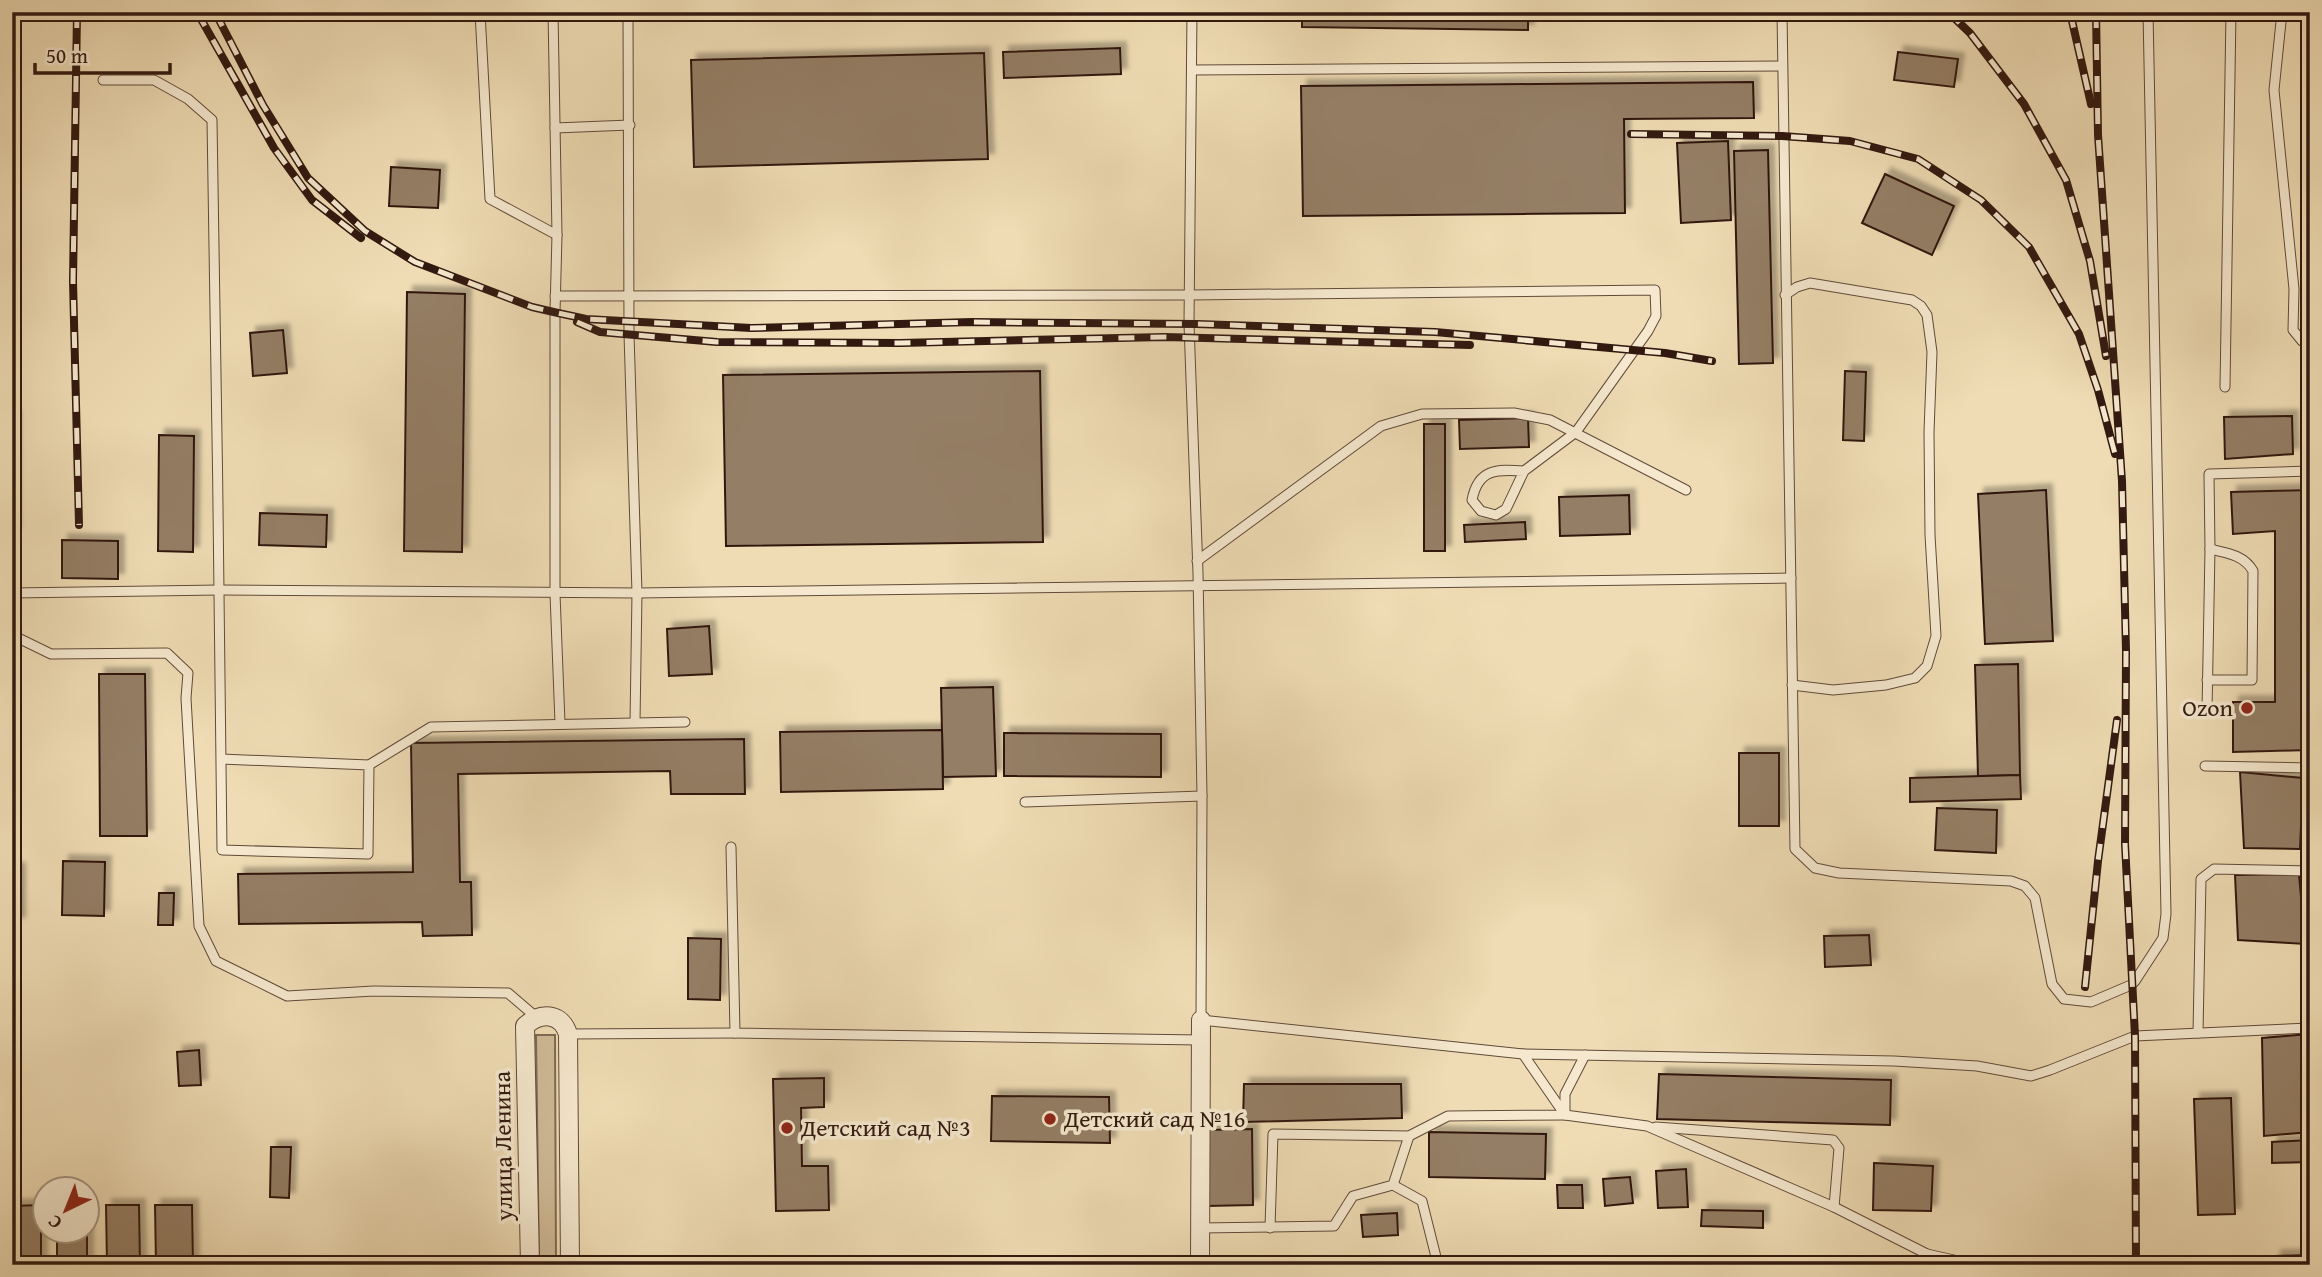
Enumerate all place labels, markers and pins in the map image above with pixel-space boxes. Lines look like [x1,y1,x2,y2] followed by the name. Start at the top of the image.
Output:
[2182,690,2234,725] place label: Ozon
[2239,700,2255,716] marker: Ozon
[1063,1101,1245,1136] place label: Детский сад №16
[800,1110,971,1145] place label: Детский сад №3
[1042,1111,1058,1127] marker: Детский сад №16
[779,1120,795,1136] marker: Детский сад №3

